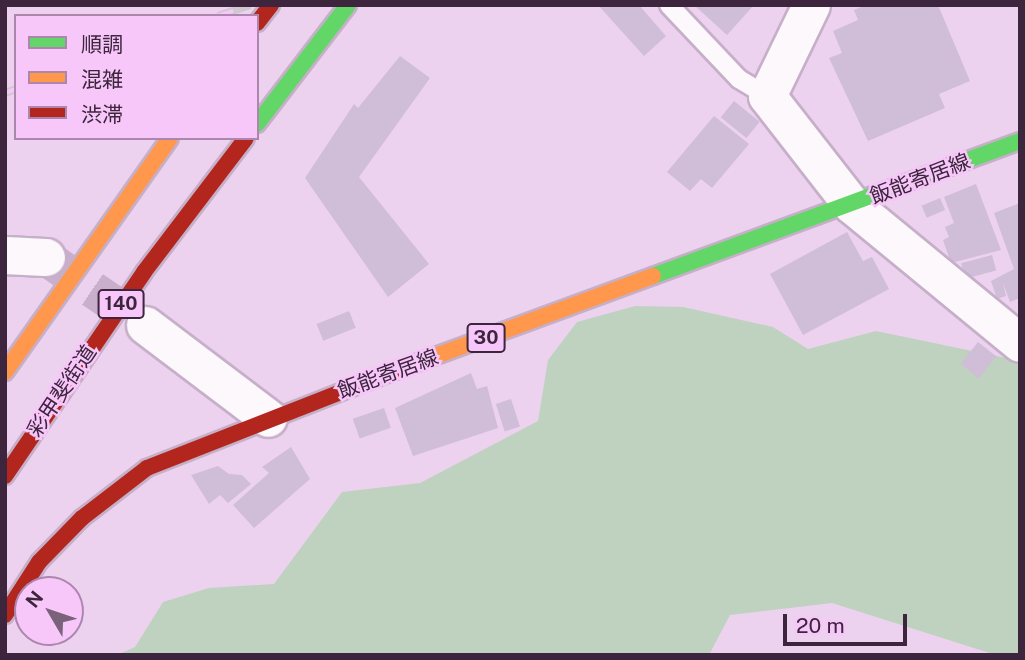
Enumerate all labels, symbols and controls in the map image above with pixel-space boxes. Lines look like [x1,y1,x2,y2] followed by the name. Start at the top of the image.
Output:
[14,14,259,140] legend
[81,32,123,57] text: 順調
[81,67,123,92] text: 混雑
[81,102,123,127] text: 渋滞
[866,148,974,210] street label: 飯能寄居線
[96,288,146,320] road number: 140
[465,322,507,354] road number: 30
[22,340,102,442] street label: 彩甲斐街道
[334,344,442,404] street label: 飯能寄居線
[14,576,84,646] north arrow
[21,586,47,612] text: N
[787,600,911,644] scale bar
[796,613,845,638] text: 20 m

